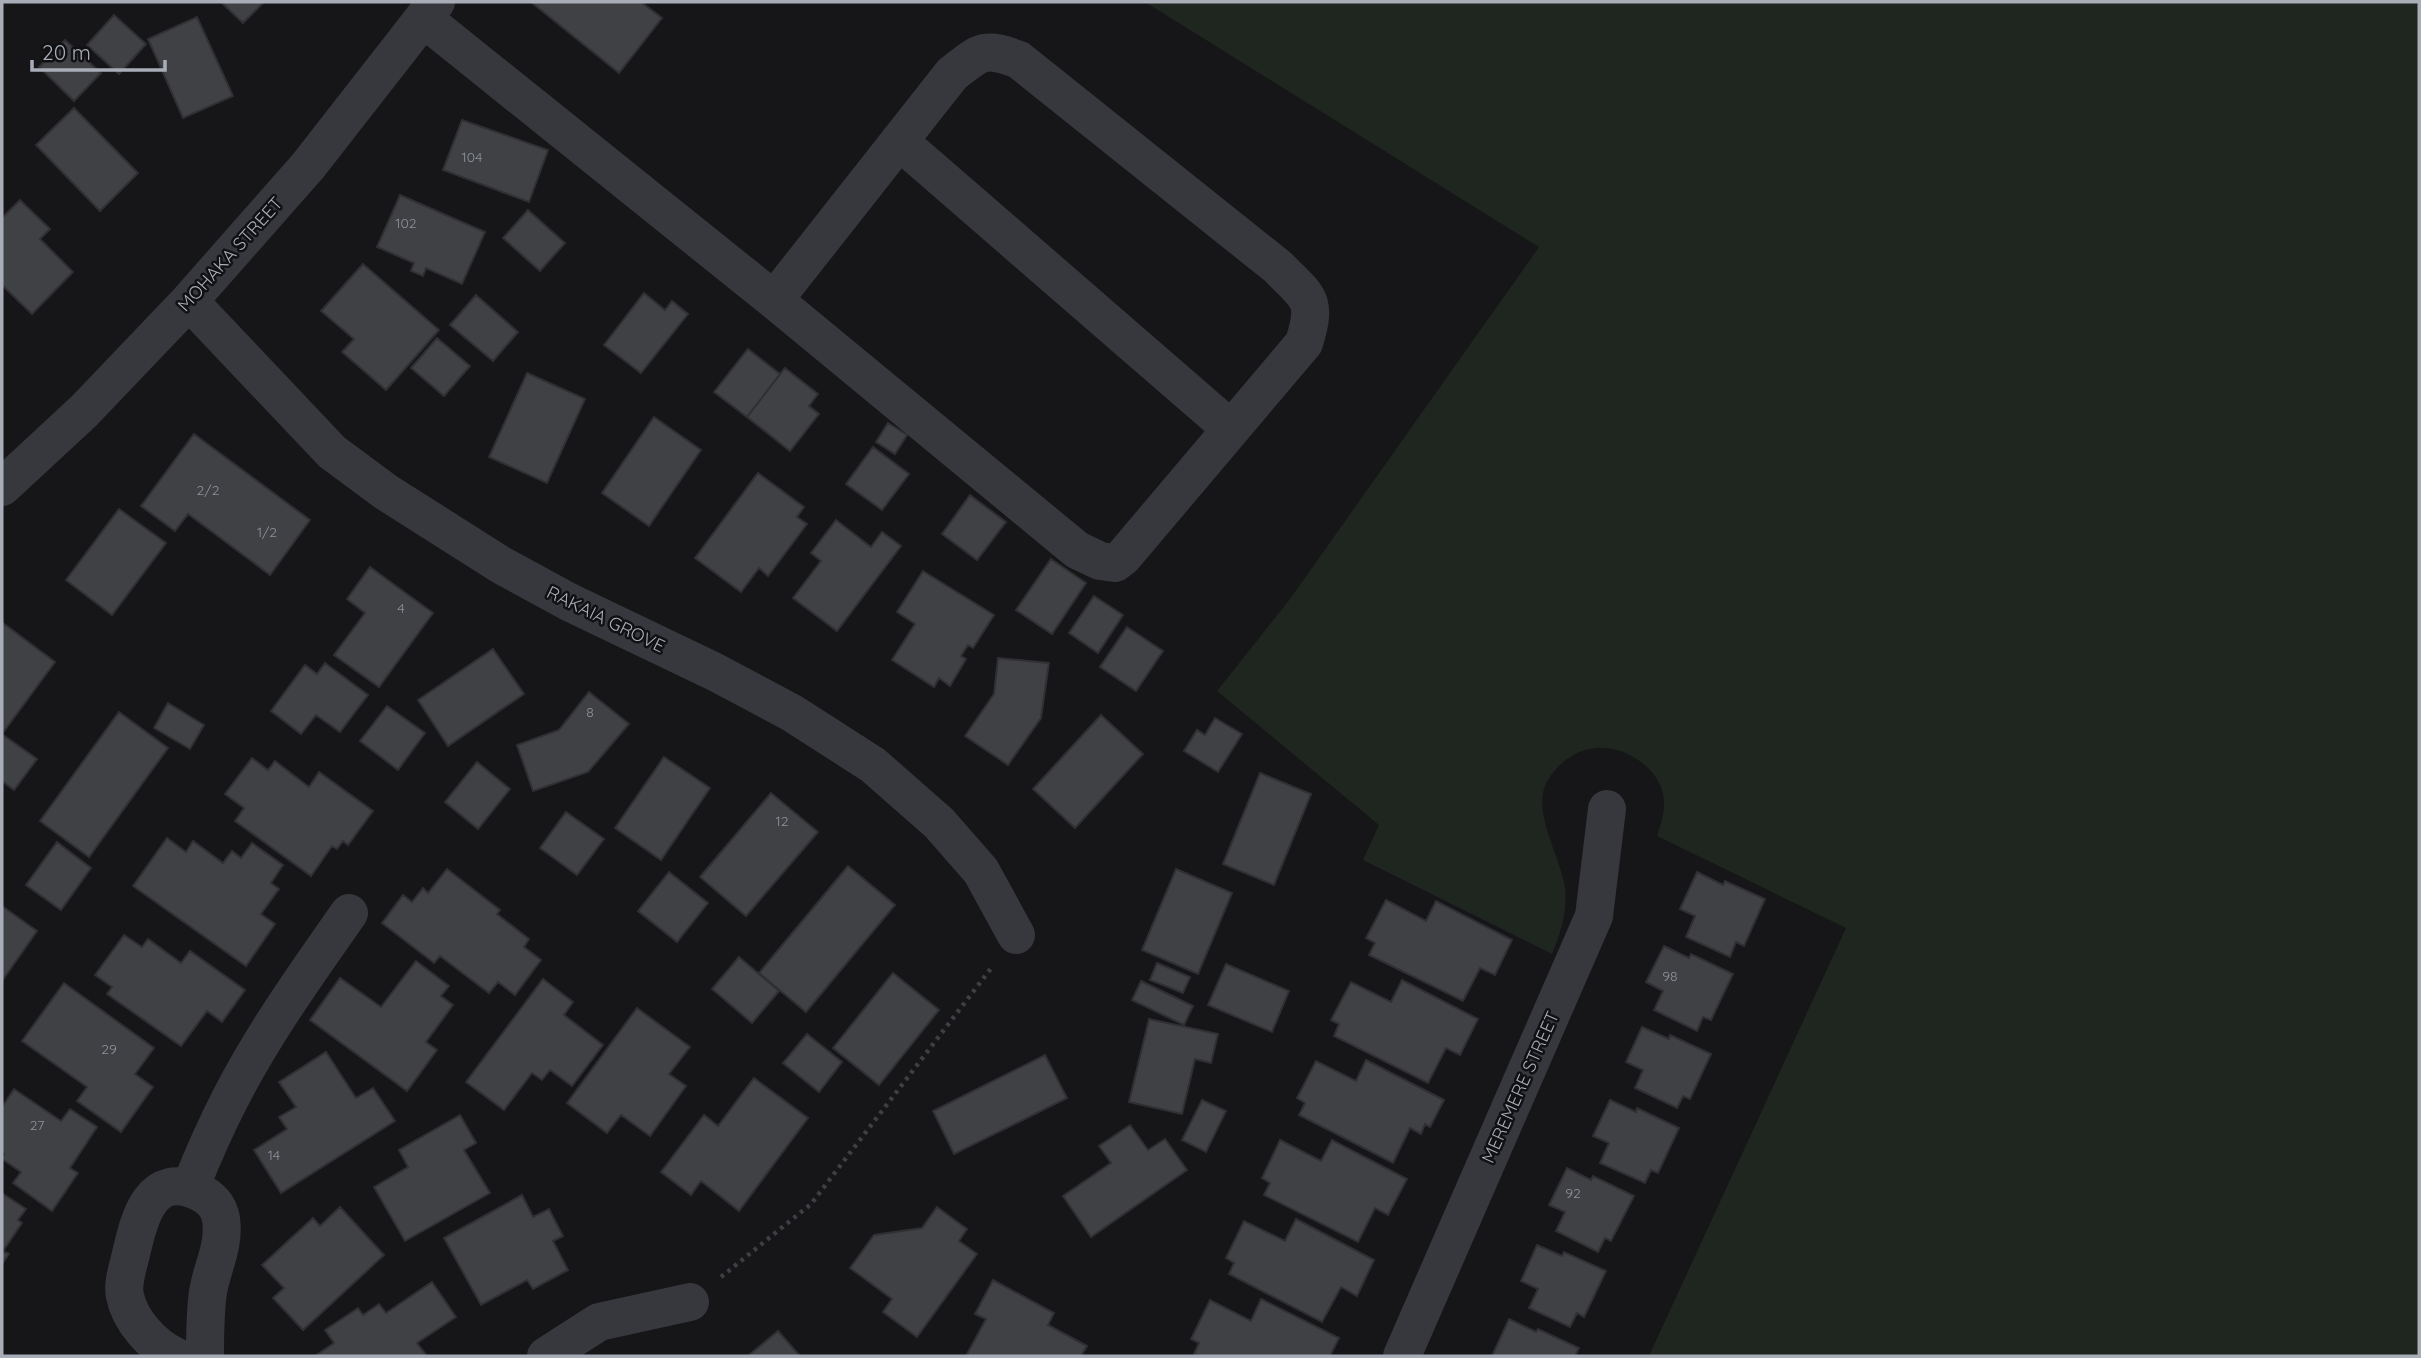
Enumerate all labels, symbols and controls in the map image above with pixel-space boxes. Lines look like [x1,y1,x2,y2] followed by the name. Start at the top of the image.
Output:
[32,28,164,72] scale bar
[42,39,91,65] text: 20 m
[462,148,482,166] house number: 104
[172,192,288,316] street label: MOHAKA STREET
[395,214,417,232] house number: 102
[197,481,220,499] house number: 2/2
[257,523,277,541] house number: 1/2
[543,580,669,658] street label: RAKAIA GROVE
[397,599,405,617] house number: 4
[586,703,594,721] house number: 8
[776,812,789,830] house number: 12
[1662,967,1678,985] house number: 98
[1476,1007,1564,1167] street label: MEREMERE STREET
[101,1040,117,1058] house number: 29
[30,1116,44,1134] house number: 27
[268,1146,280,1164] house number: 14
[1565,1184,1581,1202] house number: 92

